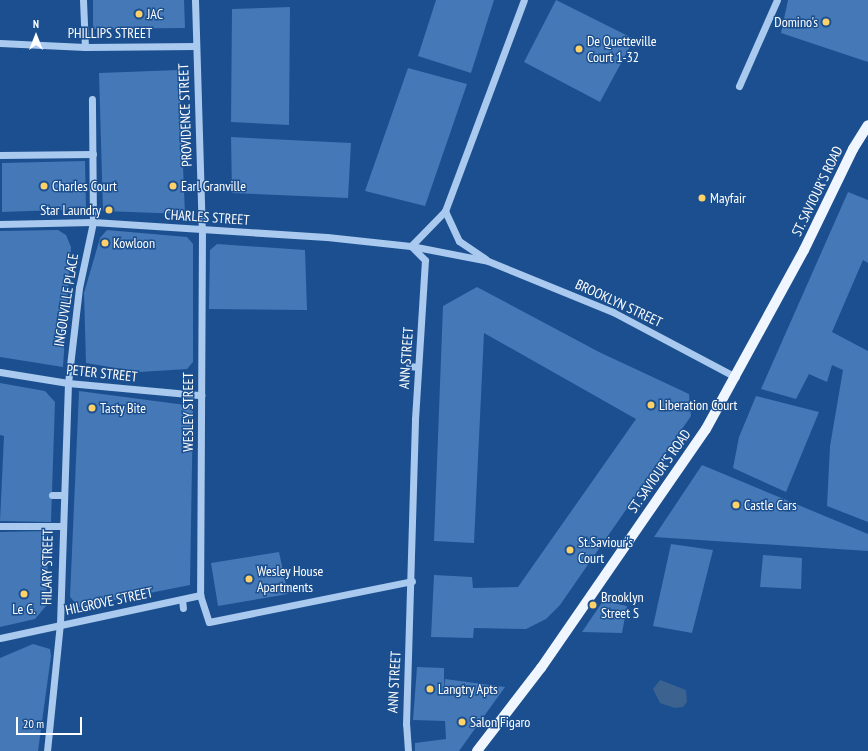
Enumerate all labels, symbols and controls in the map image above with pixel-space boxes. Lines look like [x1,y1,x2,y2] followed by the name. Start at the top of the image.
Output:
[147,6,163,22] place label: JAC
[134,9,144,19] marker: JAC
[774,14,818,30] place label: Domino's
[16,16,56,56] north arrow
[33,17,39,31] text: N
[821,17,831,27] marker: Domino's
[68,25,152,41] street label: PHILLIPS STREET
[587,33,657,66] place label: De Quetteville Court 1-32
[574,44,584,54] marker: De Quetteville Court 1-32
[175,63,195,167] street label: PROVIDENCE STREET
[788,143,846,239] street label: ST. SAVIOUR'S ROAD
[52,178,117,194] place label: Charles Court
[181,178,246,194] place label: Earl Granville
[39,181,49,191] marker: Charles Court
[168,181,178,191] marker: Earl Granville
[710,190,746,206] place label: Mayfair
[697,193,707,203] marker: Mayfair
[40,202,101,218] place label: Star Laundry
[104,205,114,215] marker: Star Laundry
[164,206,250,228] street label: CHARLES STREET
[113,235,155,251] place label: Kowloon
[100,238,110,248] marker: Kowloon
[50,252,82,348] street label: INGOUVILLE PLACE
[573,276,665,330] street label: BROOKLYN STREET
[395,327,417,389] street label: ANN STREET
[66,361,138,385] street label: PETER STREET
[180,372,196,452] street label: WESLEY STREET
[659,397,737,413] place label: Liberation Court
[100,400,147,416] place label: Tasty Bite
[646,400,656,410] marker: Liberation Court
[87,403,97,413] marker: Tasty Bite
[624,426,694,516] street label: ST. SAVIOUR'S ROAD
[744,497,797,513] place label: Castle Cars
[731,500,741,510] marker: Castle Cars
[38,529,56,605] street label: HILARY STREET
[578,534,633,566] place label: St.Saviour's Court
[565,545,575,555] marker: St.Saviour's Court
[257,563,324,596] place label: Wesley House Apartments
[244,574,254,584] marker: Wesley House Apartments
[64,584,154,618] street label: HILGROVE STREET
[19,589,29,599] marker: Le G.
[601,589,644,622] place label: Brooklyn Street S
[588,600,598,610] marker: Brooklyn Street S
[12,601,36,617] place label: Le G.
[384,651,404,713] street label: ANN STREET
[438,681,499,697] place label: Langtry Apts
[425,684,435,694] marker: Langtry Apts
[18,709,84,735] scale bar
[470,714,530,730] place label: Salon Figaro
[23,716,44,731] text: 20 m
[457,717,467,727] marker: Salon Figaro

